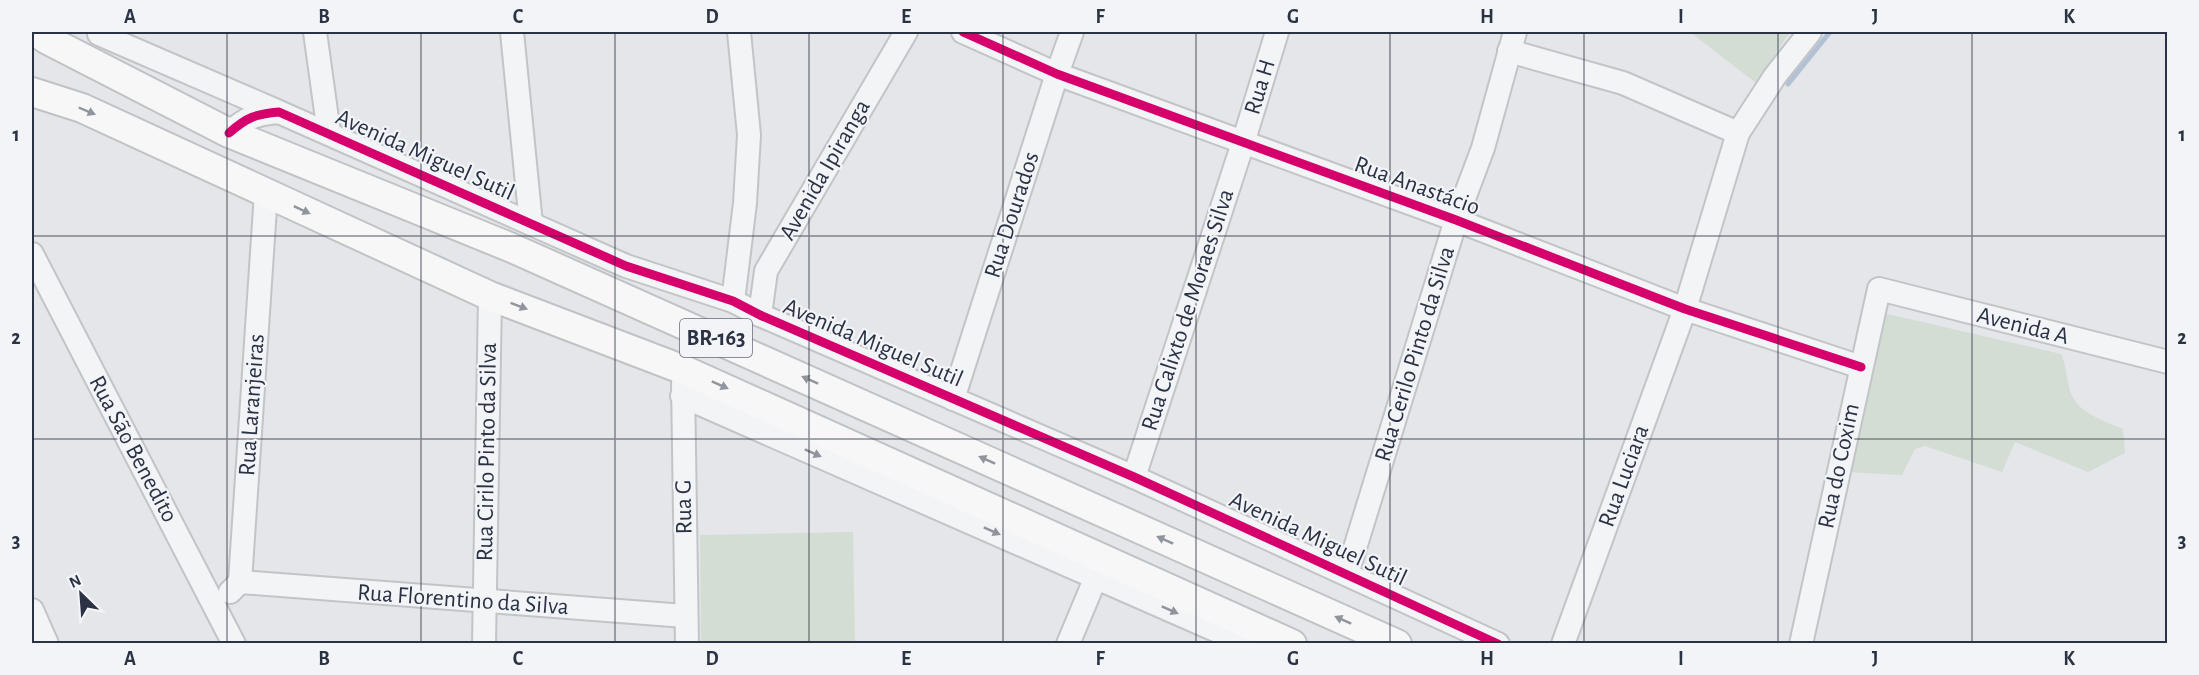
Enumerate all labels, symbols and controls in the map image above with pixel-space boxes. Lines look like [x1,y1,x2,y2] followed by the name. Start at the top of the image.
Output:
[124,7,136,27] text: A
[318,7,330,27] text: B
[513,7,524,27] text: C
[705,7,719,27] text: D
[901,7,911,27] text: E
[1095,7,1105,27] text: F
[1287,7,1299,27] text: G
[1480,7,1494,27] text: H
[1678,7,1684,27] text: I
[1872,7,1878,27] text: J
[2063,7,2075,27] text: K
[1240,56,1280,118] street label: Rua H
[775,96,875,244] street label: Avenida Ipiranga
[332,105,518,205] street label: Avenida Miguel Sutil
[78,106,96,116] one-way arrow
[12,125,20,145] text: 1
[2178,125,2186,145] text: 1
[980,149,1044,281] street label: Rua Dourados
[1351,152,1483,220] street label: Rua Anastácio
[1138,186,1238,434] street label: Rua Calixto de Moraes Silva
[294,205,311,214] one-way arrow
[1371,244,1459,464] street label: Rua Cerilo Pinto da Silva
[780,294,966,392] street label: Avenida Miguel Sutil
[510,302,528,312] one-way arrow
[1975,303,2072,349] street label: Avenida A
[680,319,752,357] road number: BR-163
[11,328,21,348] text: 2
[2177,328,2187,348] text: 2
[235,333,269,477] street label: Rua Laranjeiras
[473,342,501,562] street label: Rua Cirilo Pinto da Silva
[84,372,182,526] street label: Rua São Benedito
[800,375,818,385] one-way arrow
[711,381,728,390] one-way arrow
[1814,401,1864,531] street label: Rua do Coxim
[1594,422,1654,530] street label: Rua Luciara
[804,449,822,459] one-way arrow
[979,455,996,464] one-way arrow
[672,480,696,534] street label: Rua G
[1226,487,1410,591] street label: Avenida Miguel Sutil
[983,527,1000,536] one-way arrow
[12,531,20,551] text: 3
[2178,531,2186,551] text: 3
[1157,535,1174,544] one-way arrow
[51,564,111,624] north arrow
[67,572,84,591] text: N
[356,581,570,619] street label: Rua Florentino da Silva
[1162,605,1179,614] one-way arrow
[1335,615,1352,624] one-way arrow
[124,649,136,669] text: A
[318,649,330,669] text: B
[513,649,524,669] text: C
[705,649,719,669] text: D
[901,649,911,669] text: E
[1095,649,1105,669] text: F
[1287,649,1299,669] text: G
[1480,649,1494,669] text: H
[1678,649,1684,669] text: I
[1872,649,1878,669] text: J
[2063,649,2075,669] text: K

